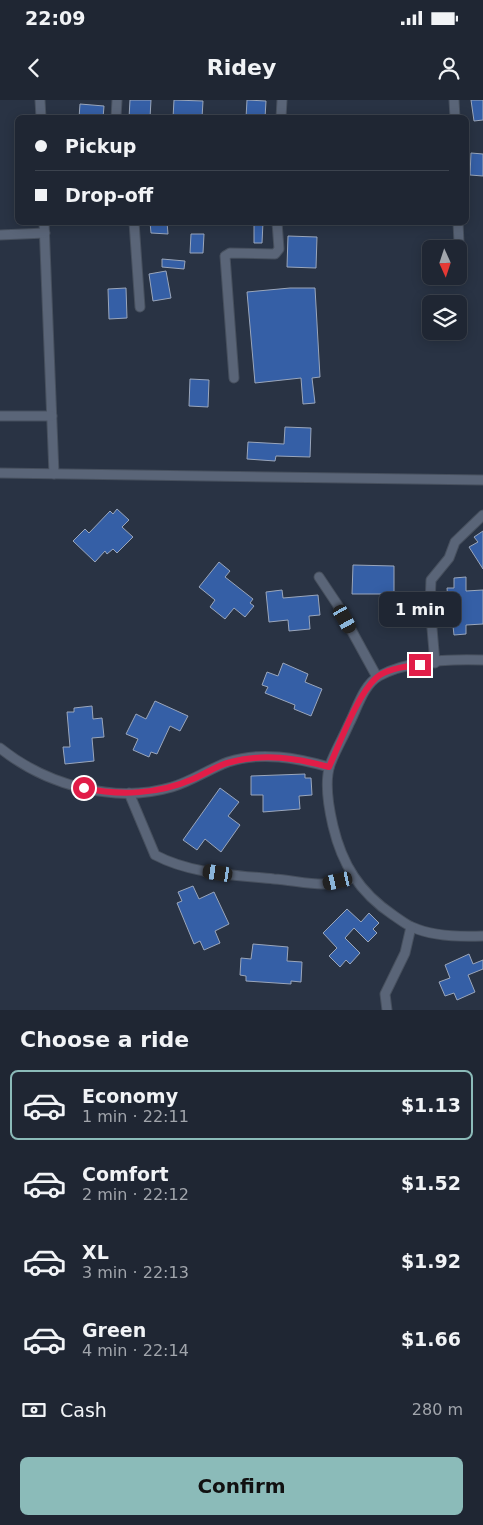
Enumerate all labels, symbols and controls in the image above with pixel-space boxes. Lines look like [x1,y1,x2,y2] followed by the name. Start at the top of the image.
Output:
[25,7,85,29] text: 22:09
[20,54,48,82] icon: back
[435,54,463,82] icon: person
[207,55,276,80] text: Ridey
[65,135,136,157] text: Pickup
[65,184,153,206] text: Drop-off
[422,240,468,285] north arrow
[422,240,467,340] map controls
[422,295,467,340] button: layers
[379,592,461,628] callout: 1 min
[395,600,445,619] text: 1 min
[331,602,358,636] car
[409,654,431,676] route end
[73,777,95,799] route start
[202,863,233,883] car
[321,870,354,892] car
[20,1027,189,1052] text: Choose a ride
[22,1083,67,1128] icon: car
[82,1085,178,1107] text: Economy
[401,1094,461,1116] text: $1.13
[82,1107,189,1126] text: 1 min · 22:11
[22,1161,67,1206] icon: car
[82,1163,169,1185] text: Comfort
[401,1172,461,1194] text: $1.52
[82,1185,189,1204] text: 2 min · 22:12
[22,1239,67,1284] icon: car
[82,1241,109,1263] text: XL
[401,1250,461,1272] text: $1.92
[82,1263,189,1282] text: 3 min · 22:13
[22,1317,67,1362] icon: car
[82,1319,146,1341] text: Green
[401,1328,461,1350] text: $1.66
[82,1341,189,1360] text: 4 min · 22:14
[20,1396,48,1424] icon: cash
[60,1399,107,1421] text: Cash
[412,1400,463,1419] text: 280 m
[20,1457,463,1515] button: Confirm

